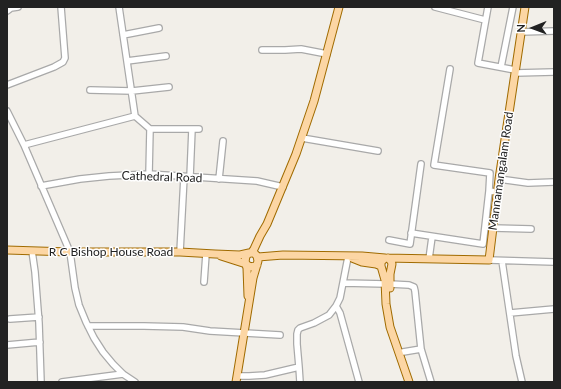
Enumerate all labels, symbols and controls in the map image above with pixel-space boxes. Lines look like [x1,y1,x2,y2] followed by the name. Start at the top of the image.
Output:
[513,8,553,48] north arrow
[514,24,527,33] text: N
[486,111,516,231] street label: Mannamangalam Road
[121,168,203,186] street label: Cathedral Road
[49,245,173,259] street label: R C Bishop House Road

